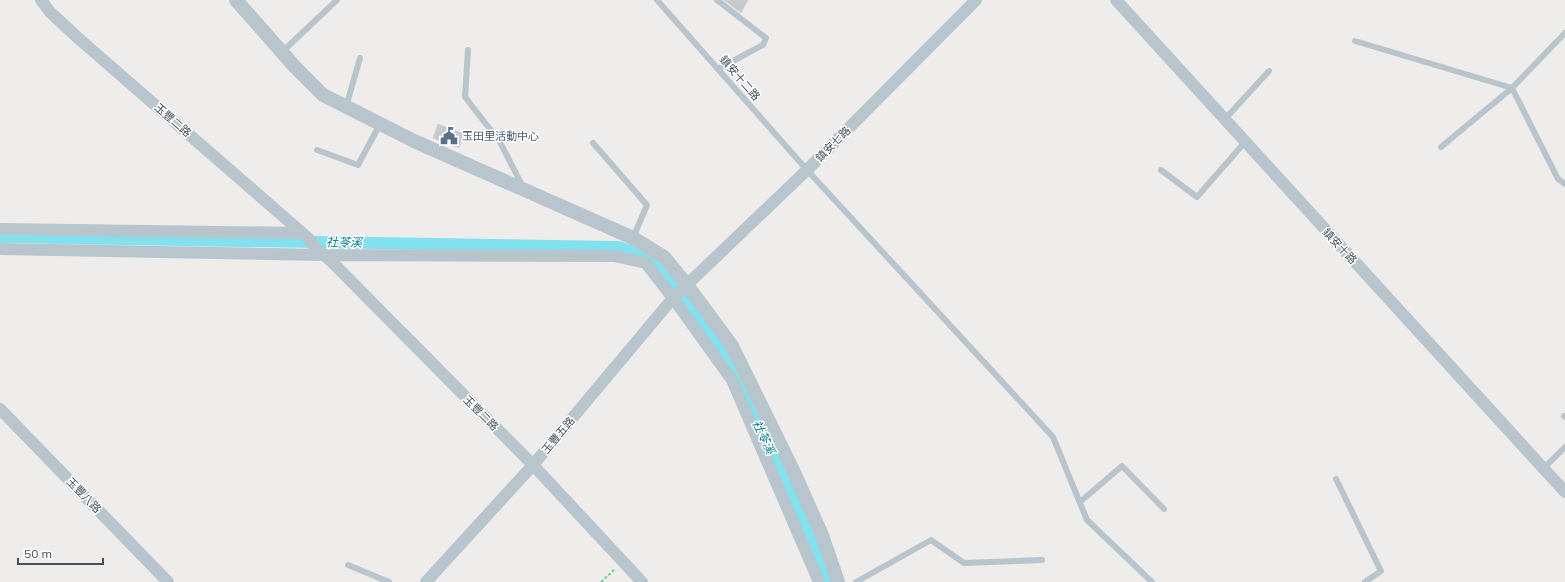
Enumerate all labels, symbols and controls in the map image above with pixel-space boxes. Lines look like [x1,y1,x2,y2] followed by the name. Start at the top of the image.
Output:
[717,53,763,103] street label: 鎮安十二路
[152,100,194,140] street label: 玉豐二路
[812,123,854,165] street label: 鎮安七路
[439,126,459,146] public building icon: 玉田里活動中心
[462,129,539,143] place label: 玉田里活動中心
[1320,225,1360,267] street label: 鎮安十路
[326,234,364,250] water label: 社苓溪
[460,392,502,434] street label: 玉豐二路
[538,414,578,456] street label: 玉豐五路
[750,418,779,458] water label: 社苓溪
[64,474,104,516] street label: 玉豐八路
[18,540,103,566] scale bar
[24,546,52,561] text: 50 m

